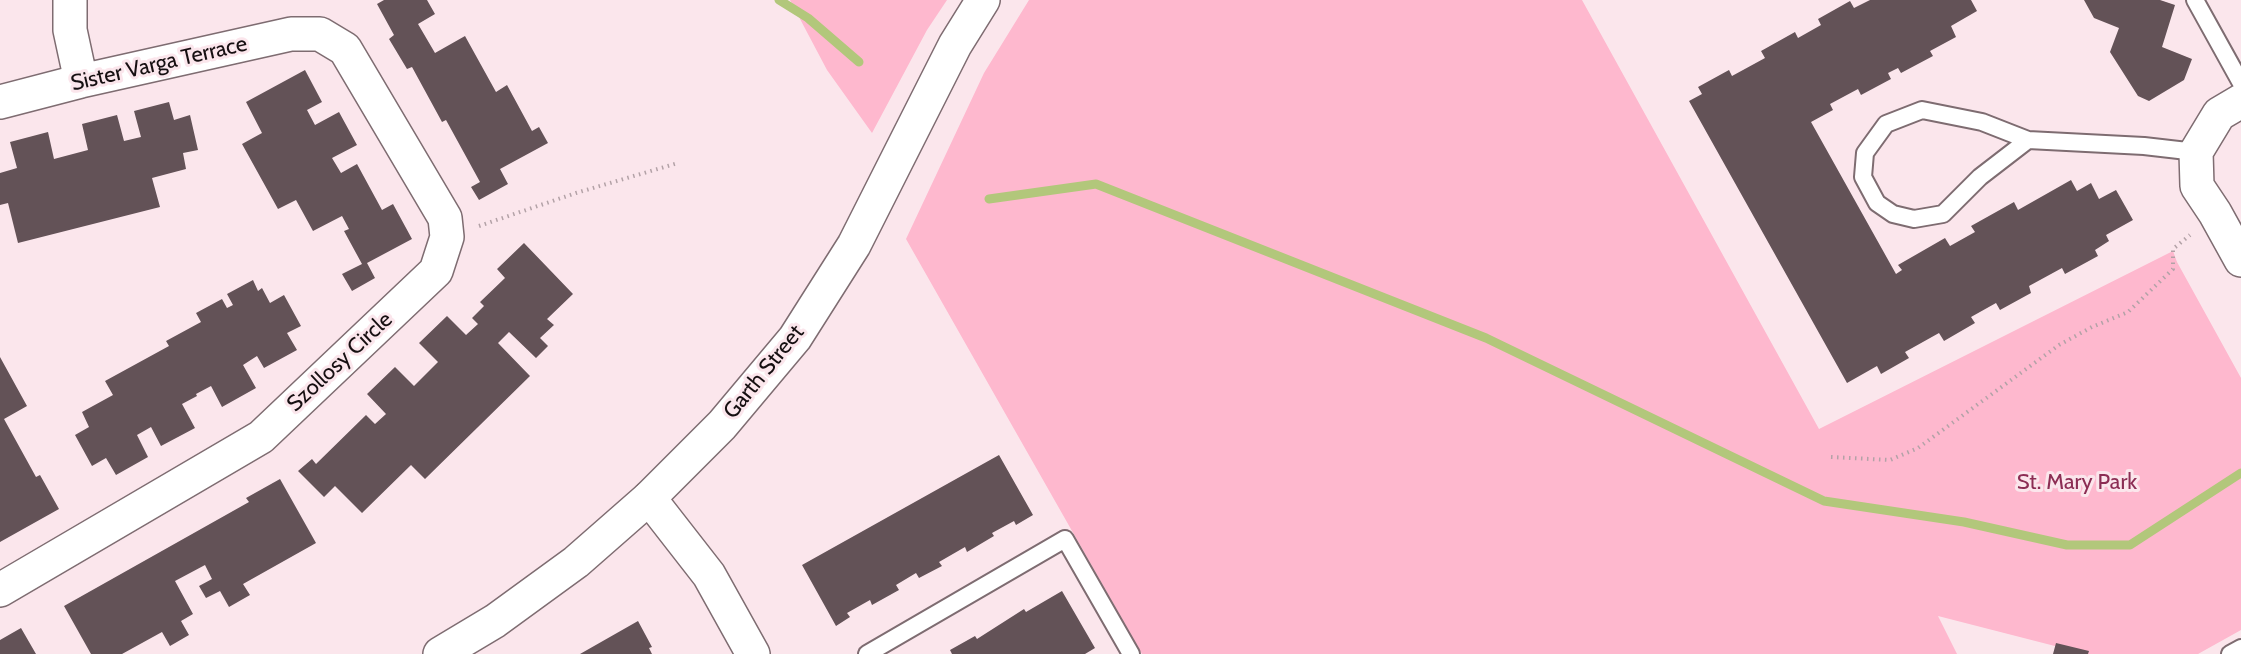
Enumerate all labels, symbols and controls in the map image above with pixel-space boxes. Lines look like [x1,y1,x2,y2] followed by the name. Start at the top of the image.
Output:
[68,31,250,97] street label: Sister Varga Terrace
[282,307,398,417] street label: Szollosy Circle
[718,320,810,424] street label: Garth Street
[2017,470,2137,496] park label: St. Mary Park

